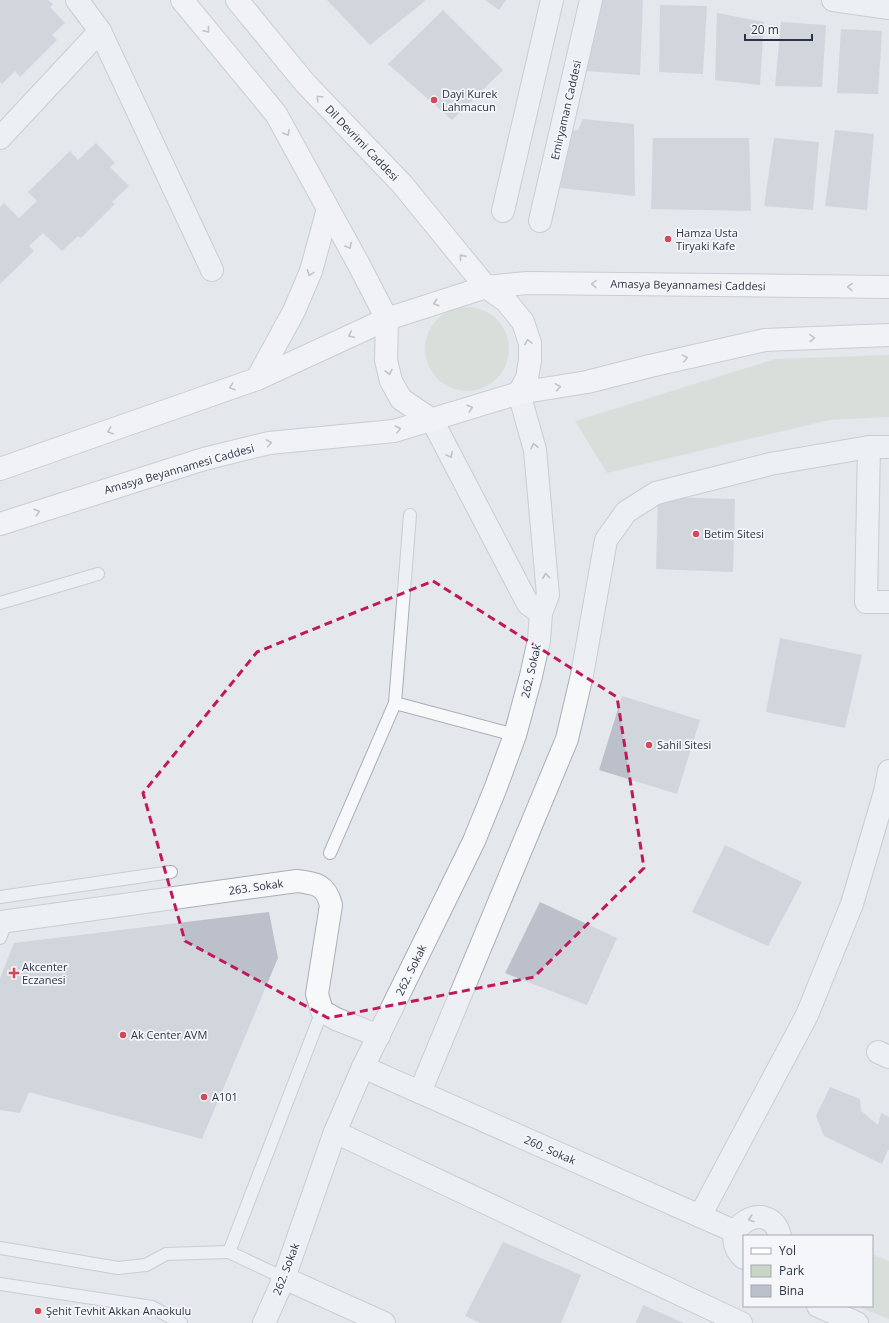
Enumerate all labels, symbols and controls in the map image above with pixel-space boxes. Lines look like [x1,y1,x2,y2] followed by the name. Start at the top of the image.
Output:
[745,16,812,42] scale bar
[751,21,779,38] text: 20 m
[203,25,210,33] one-way arrow
[547,59,584,161] street label: Emiryaman Caddesi
[442,86,497,114] place label: Dayi Kurek Lahmacun
[316,95,324,103] one-way arrow
[429,95,439,105] marker: Dayi Kurek Lahmacun
[322,102,402,184] street label: Dil Devrimi Caddesi
[282,128,289,136] one-way arrow
[676,225,738,253] place label: Hamza Usta Tiryaki Kafe
[663,234,673,244] marker: Hamza Usta Tiryaki Kafe
[345,242,352,250] one-way arrow
[459,255,466,262] one-way arrow
[306,269,315,276] one-way arrow
[610,276,766,293] street label: Amasya Beyannamesi Caddesi
[591,280,597,288] one-way arrow
[847,282,853,291] one-way arrow
[432,299,439,307] one-way arrow
[348,330,356,338] one-way arrow
[809,333,815,342] one-way arrow
[525,339,533,345] one-way arrow
[681,354,688,362] one-way arrow
[384,368,392,375] one-way arrow
[229,383,236,391] one-way arrow
[555,383,561,392] one-way arrow
[466,404,473,413] one-way arrow
[106,426,113,434] one-way arrow
[395,426,401,434] one-way arrow
[266,439,272,448] one-way arrow
[102,440,256,497] street label: Amasya Beyannamesi Caddesi
[530,443,538,450] one-way arrow
[446,450,453,458] one-way arrow
[33,508,40,517] one-way arrow
[704,526,764,541] place label: Betim Sitesi
[691,529,701,539] marker: Betim Sitesi
[542,573,551,579] one-way arrow
[517,642,544,699] street label: 262. Sokak
[657,737,711,752] place label: Sahil Sitesi
[644,740,654,750] marker: Sahil Sitesi
[228,875,284,898] street label: 263. Sokak
[392,942,429,998] street label: 262. Sokak
[22,959,68,987] place label: Akcenter Eczanesi
[9,968,19,978] marker: Akcenter Eczanesi
[131,1027,207,1042] place label: Ak Center AVM
[118,1030,128,1040] marker: Ak Center AVM
[212,1089,238,1104] place label: A101
[199,1092,209,1102] marker: A101
[522,1132,579,1168] street label: 260. Sokak
[748,1214,755,1223] one-way arrow
[743,1235,873,1307] legend
[269,1240,302,1297] street label: 262. Sokak
[779,1242,796,1259] text: Yol
[779,1262,805,1279] text: Park
[779,1282,804,1299] text: Bina
[46,1303,191,1318] place label: Şehit Tevhit Akkan Anaokulu
[33,1306,43,1316] marker: Şehit Tevhit Akkan Anaokulu

